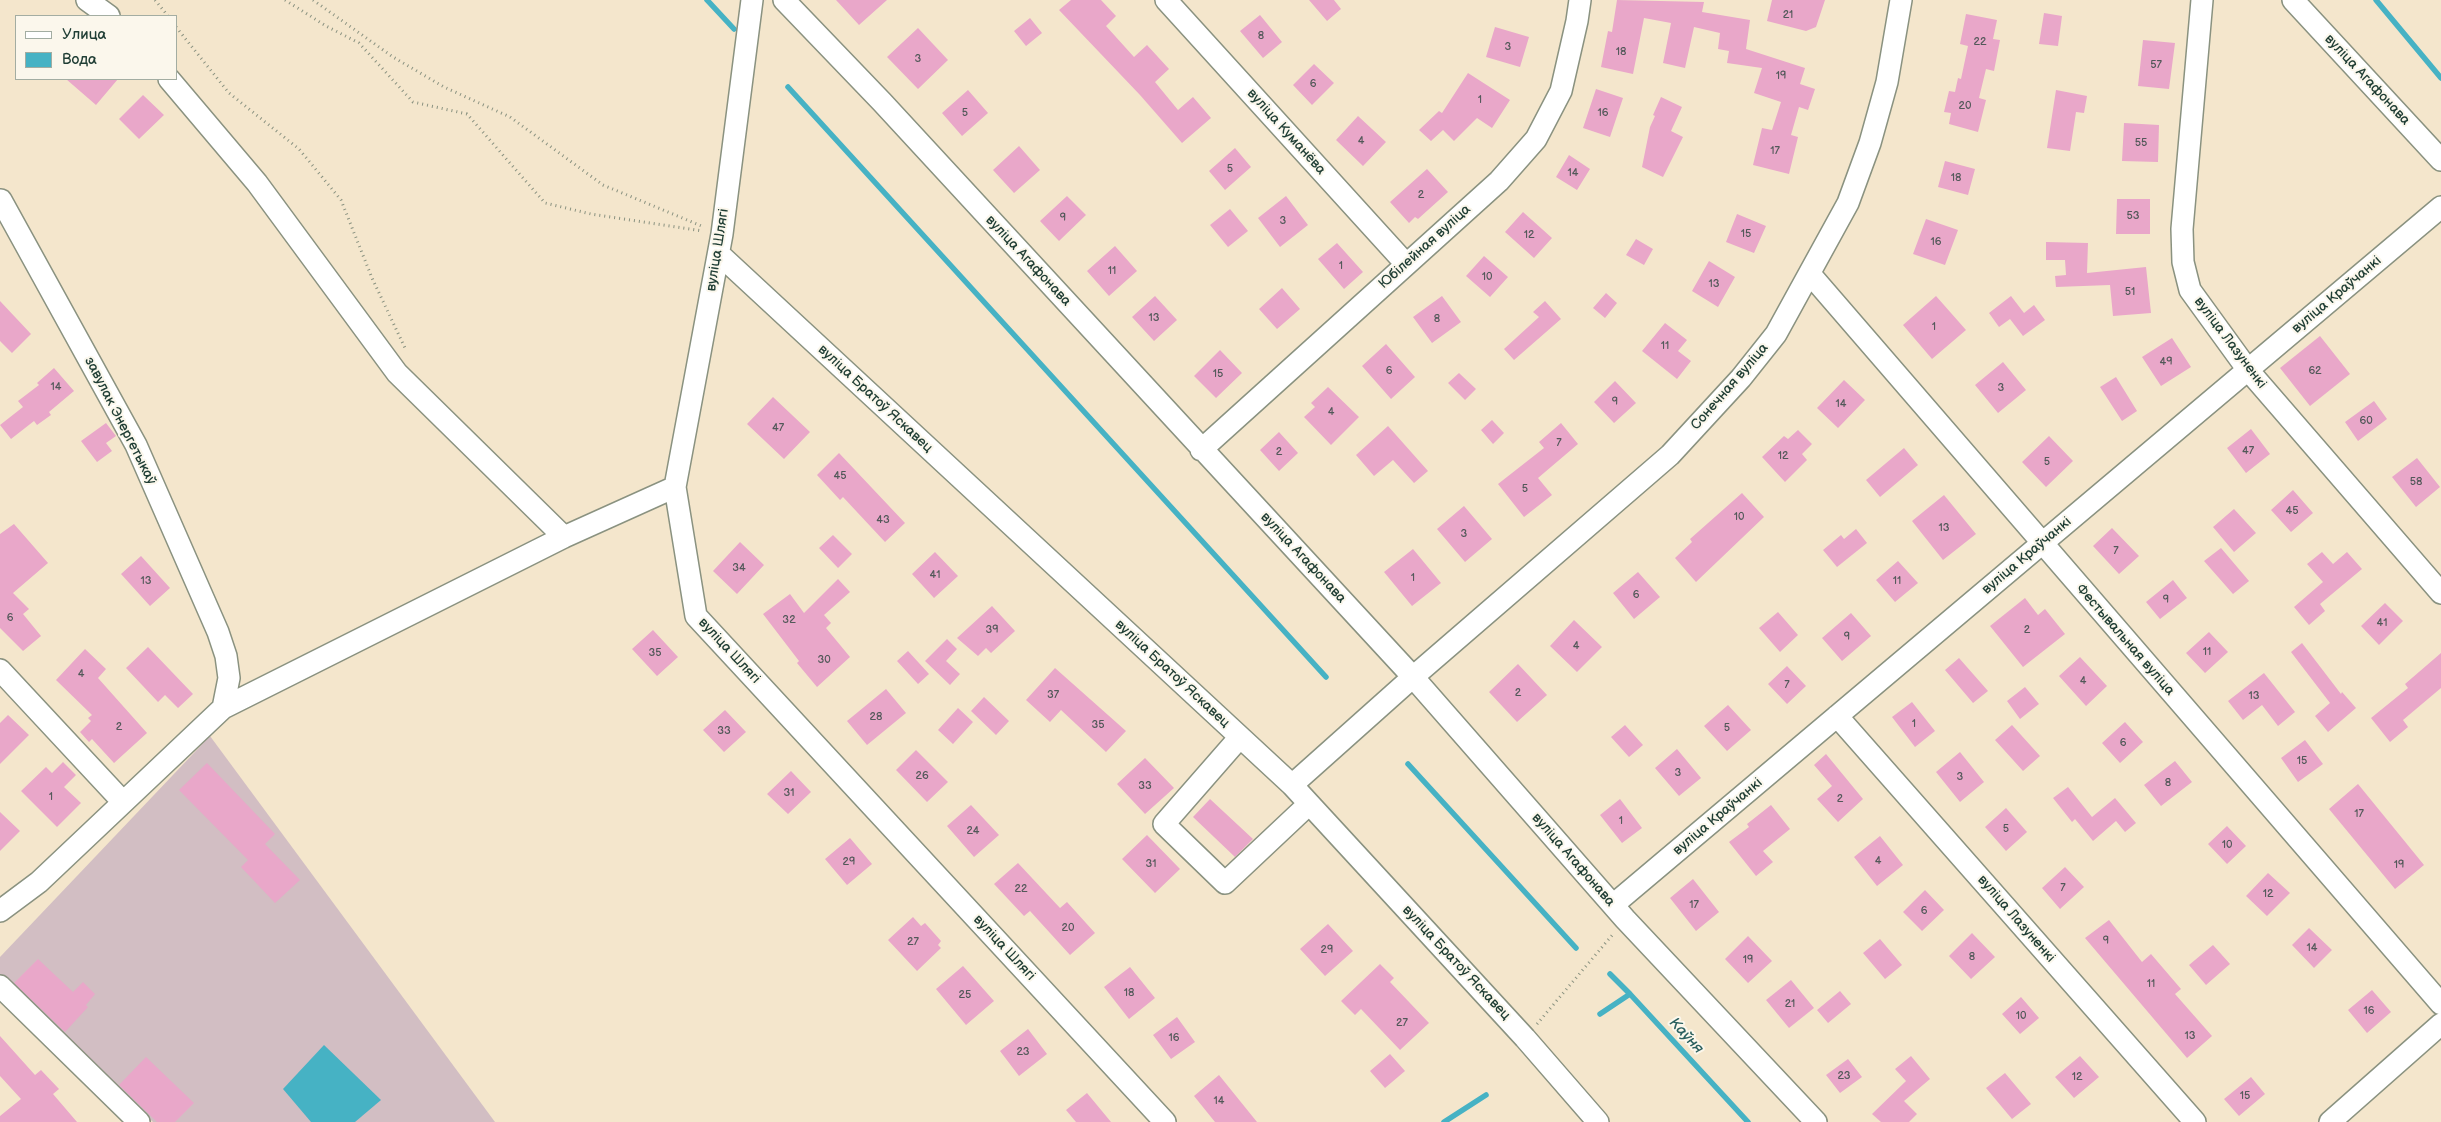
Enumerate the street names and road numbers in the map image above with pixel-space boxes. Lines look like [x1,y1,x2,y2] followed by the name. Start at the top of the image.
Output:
[2321,31,2413,129] street label: вуліца Агафонава
[1243,86,1329,178] street label: вуліца Куманёва
[1376,201,1474,293] street label: Юбілейная вуліца
[703,207,733,293] street label: вуліца Шлягі
[982,212,1074,310] street label: вуліца Агафонава
[2289,253,2385,337] street label: вуліца Краўчанкі
[2190,294,2270,392] street label: вуліца Лазуненкі
[1688,340,1772,434] street label: Сонечная вуліца
[814,341,936,457] street label: вуліца Братоў Яскавец
[80,354,160,488] street label: завулак Энергетыкаў
[1257,509,1349,607] street label: вуліца Агафонава
[1979,514,2075,598] street label: вуліца Краўчанкі
[2072,581,2178,699] street label: Фестывальная вуліца
[694,615,764,687] street label: вуліца Шлягі
[1111,616,1233,732] street label: вуліца Братоў Яскавец
[1670,775,1766,859] street label: вуліца Краўчанкі
[1528,810,1618,910] street label: вуліца Агафонава
[1973,872,2059,966] street label: вуліца Лазуненкі
[1398,902,1514,1024] street label: вуліца Братоў Яскавец
[969,912,1039,984] street label: вуліца Шлягі

